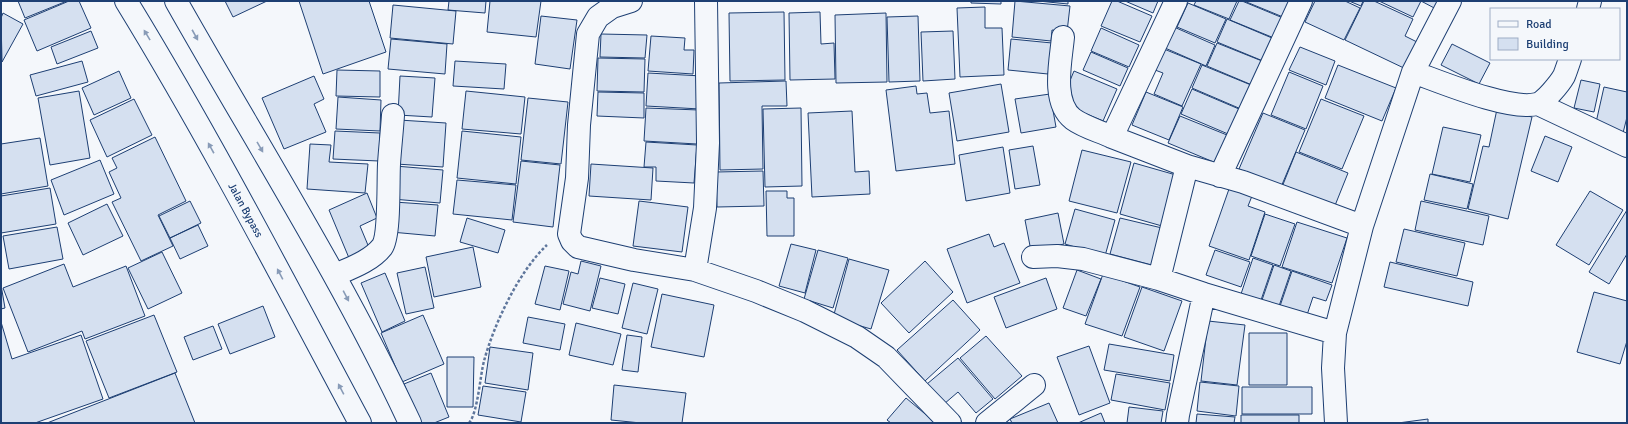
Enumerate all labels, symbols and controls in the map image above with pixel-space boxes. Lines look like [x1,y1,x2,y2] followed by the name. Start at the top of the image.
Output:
[1490,8,1620,60] legend
[1526,17,1552,32] text: Road
[143,29,150,41] one-way arrow
[192,29,198,41] one-way arrow
[1526,37,1569,52] text: Building
[257,141,264,153] one-way arrow
[207,142,214,154] one-way arrow
[225,181,266,240] street label: Jalan Bypass
[277,268,284,280] one-way arrow
[343,291,349,302] one-way arrow
[338,383,345,394] one-way arrow

